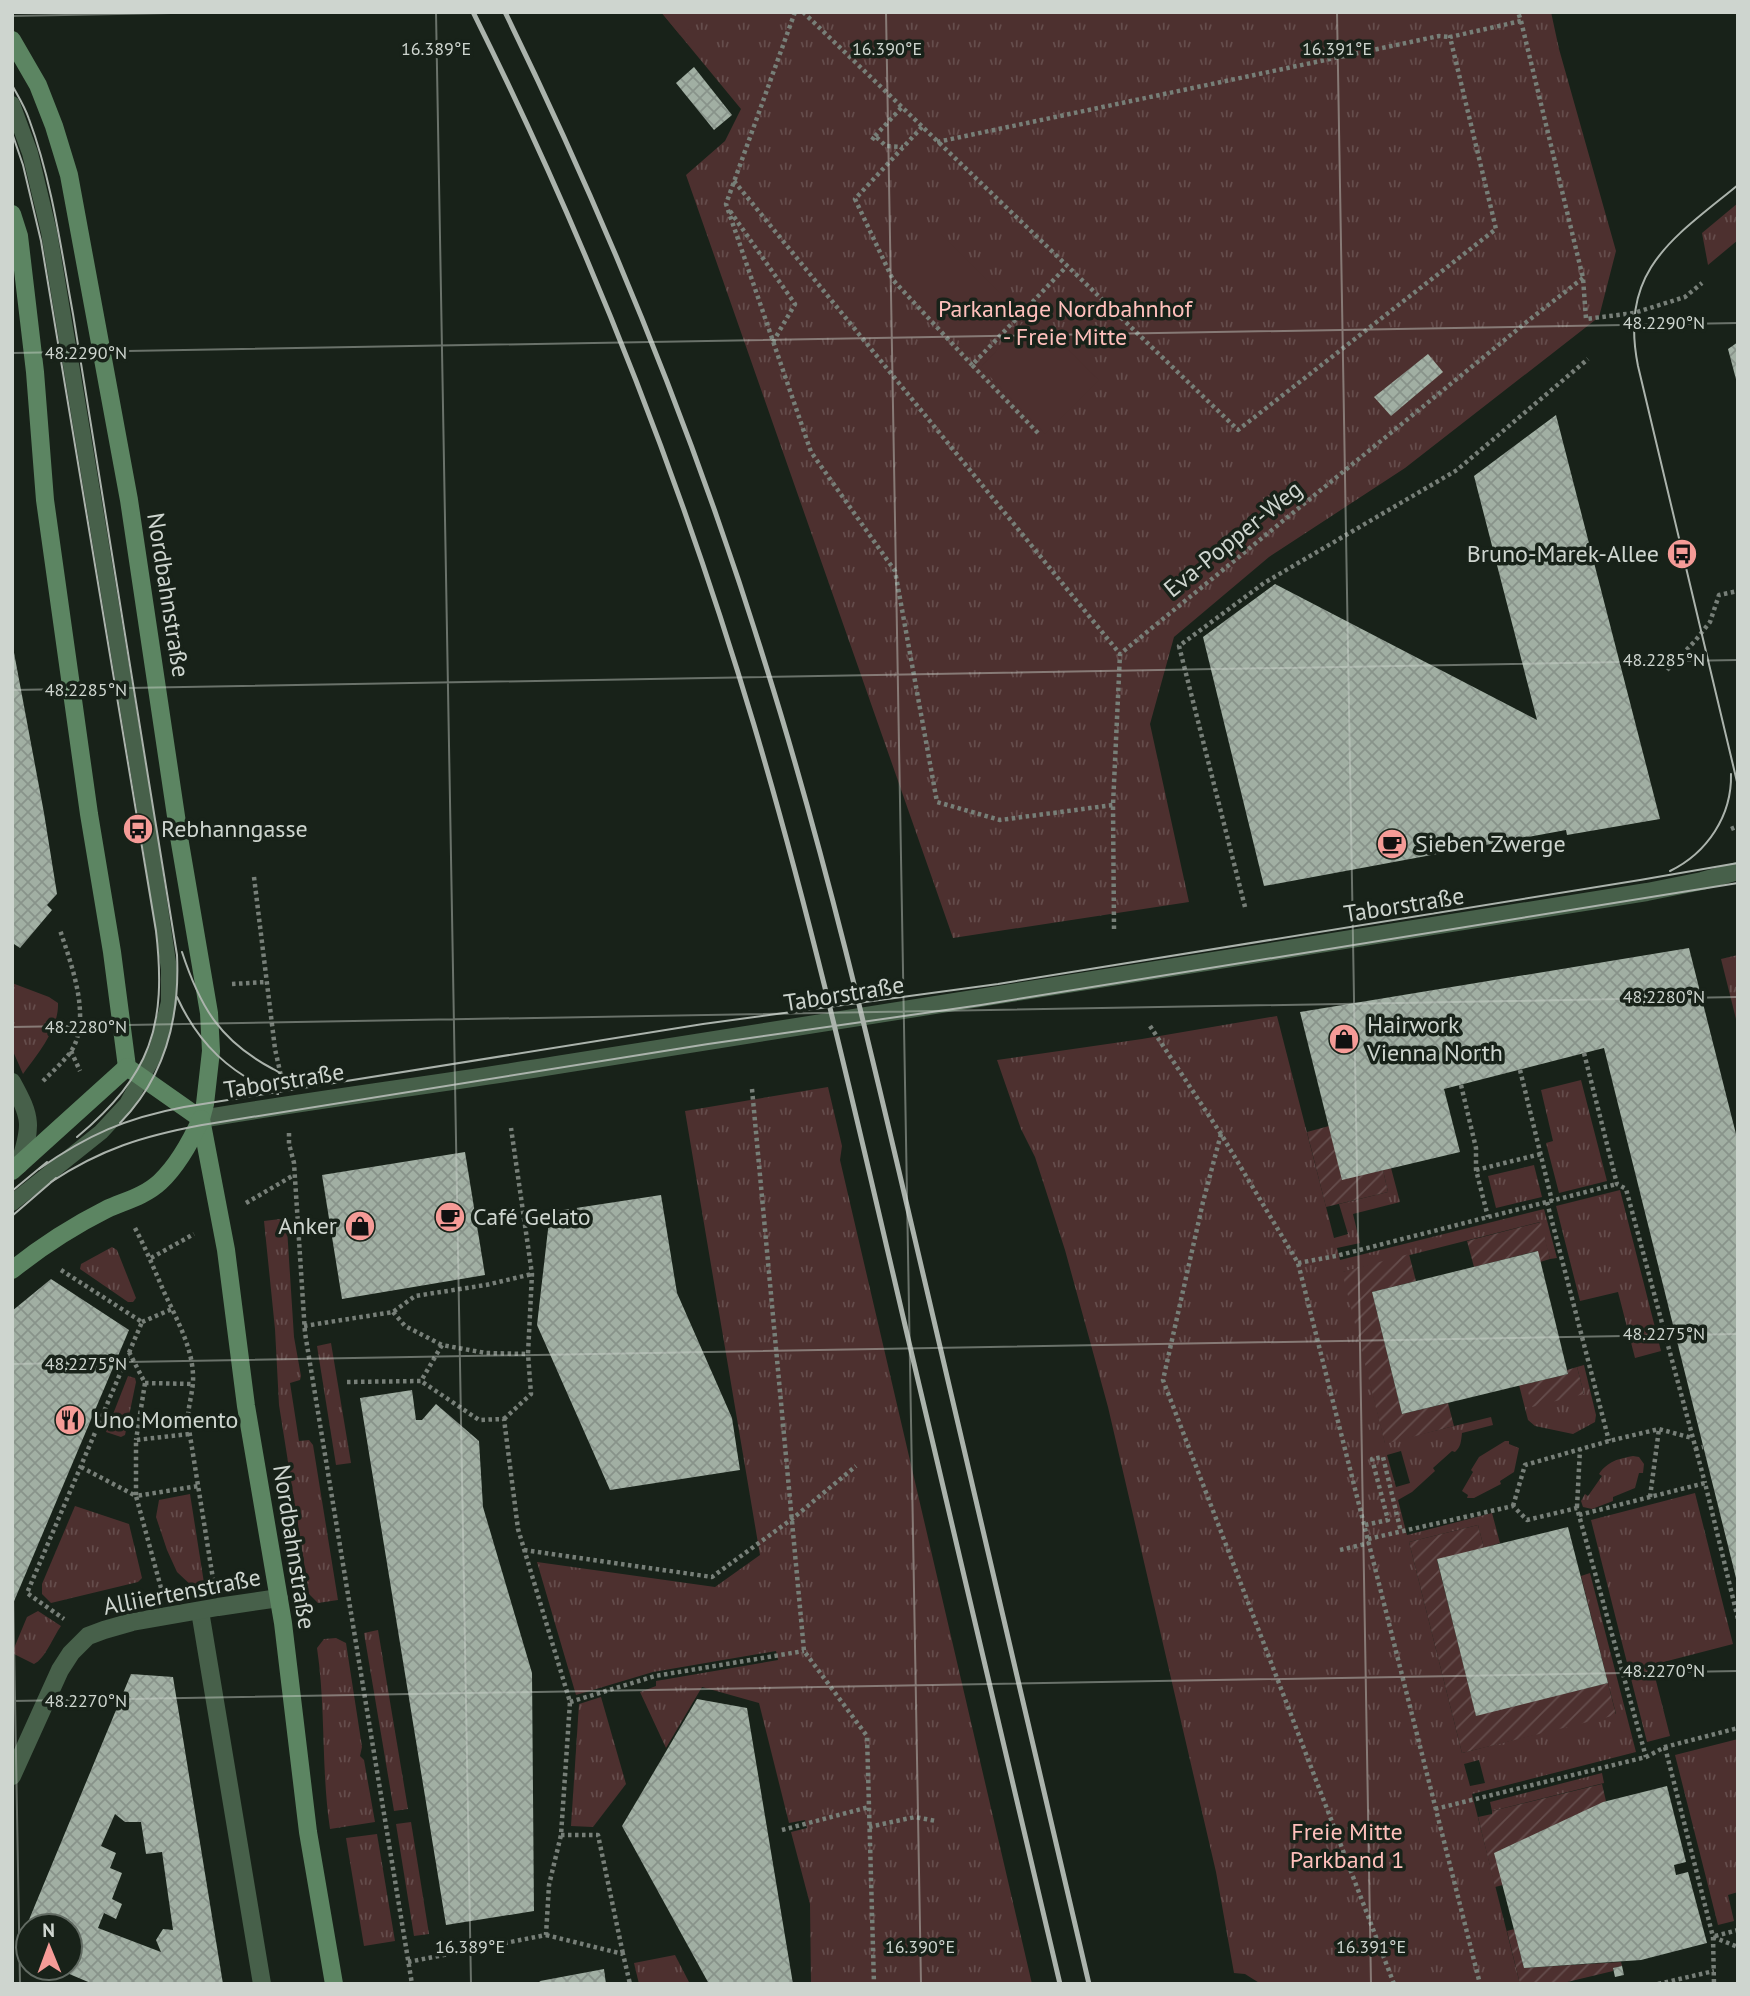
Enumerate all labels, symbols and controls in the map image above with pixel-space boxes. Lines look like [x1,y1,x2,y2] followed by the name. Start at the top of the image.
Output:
[401,37,471,60] text: 16.389°E
[852,37,922,60] text: 16.390°E
[1302,37,1372,60] text: 16.391°E
[938,293,1193,352] park label: Parkanlage Nordbahnhof - Freie Mitte
[1623,311,1705,334] text: 48.2290°N
[45,341,127,364] text: 48.2290°N
[1157,473,1308,604] street label: Eva-Popper-Weg
[140,511,197,679] street label: Nordbahnstraße
[1665,537,1699,571] bus stop icon: Bruno-Marek-Allee
[1467,538,1659,569] place label: Bruno-Marek-Allee
[1623,648,1705,671] text: 48.2285°N
[45,678,127,701] text: 48.2285°N
[121,812,155,846] bus stop icon: Rebhanngasse
[161,813,308,844] place label: Rebhanngasse
[1375,827,1409,861] cafe icon: Sieben Zwerge
[1415,828,1566,859] place label: Sieben Zwerge
[1342,880,1466,929] street label: Taborstraße
[782,969,906,1018] street label: Taborstraße
[1623,985,1705,1008] text: 48.2280°N
[1366,1009,1503,1068] place label: Hairwork Vienna North
[45,1015,127,1038] text: 48.2280°N
[1327,1022,1361,1056] shop icon: Hairwork Vienna North
[222,1056,346,1105] street label: Taborstraße
[433,1200,467,1234] cafe icon: Café Gelato
[473,1201,591,1232] place label: Café Gelato
[343,1209,377,1243] shop icon: Anker
[278,1210,337,1241] place label: Anker
[1623,1322,1705,1345] text: 48.2275°N
[45,1352,127,1375] text: 48.2275°N
[53,1403,87,1437] restaurant icon: Uno Momento
[93,1404,238,1435] place label: Uno Momento
[266,1463,323,1631] street label: Nordbahnstraße
[100,1561,263,1622] street label: Alliiertenstraße
[1623,1659,1705,1682] text: 48.2270°N
[45,1689,127,1712] text: 48.2270°N
[1290,1816,1404,1875] park label: Freie Mitte Parkband 1
[14,1912,84,1982] north arrow
[42,1918,55,1942] text: N
[435,1935,505,1958] text: 16.389°E
[885,1935,955,1958] text: 16.390°E
[1336,1935,1406,1958] text: 16.391°E

